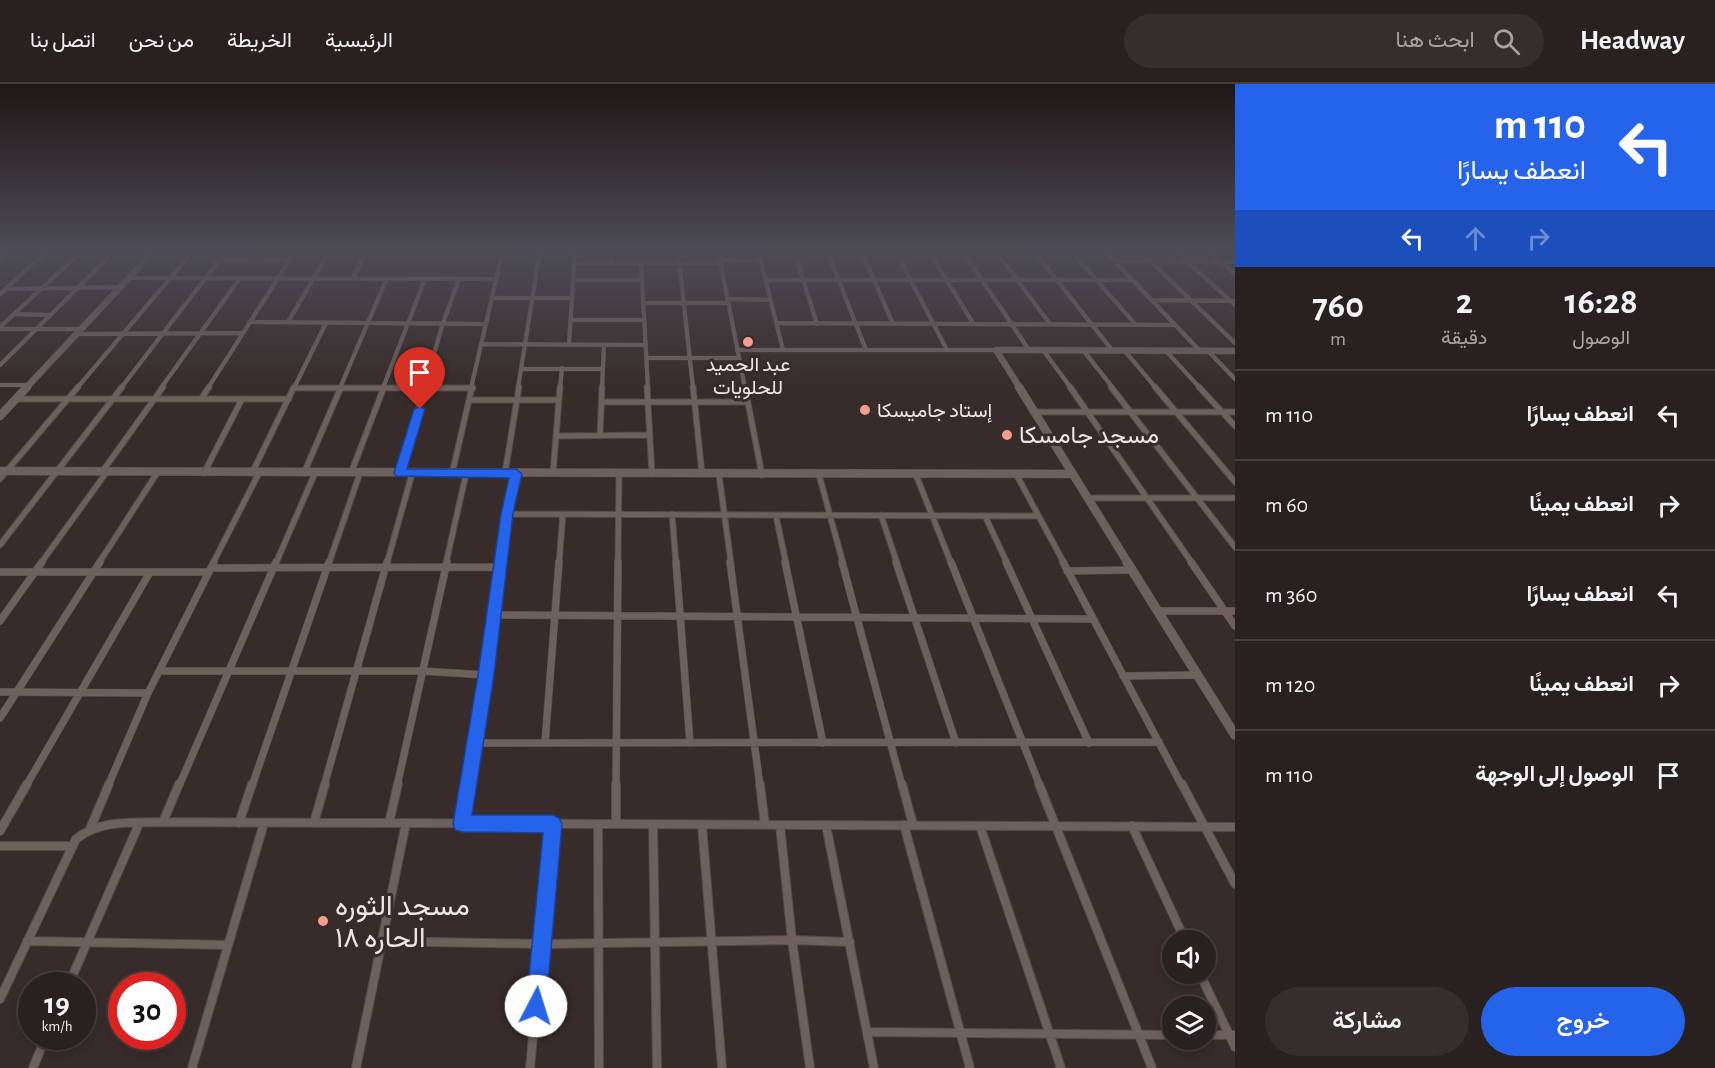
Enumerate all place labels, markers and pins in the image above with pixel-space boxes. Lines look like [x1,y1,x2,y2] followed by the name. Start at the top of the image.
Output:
[741,335,755,349] marker: عبد الحميد للحلويات
[394,347,445,409] pin
[706,355,790,400] place label: عبد الحميد للحلويات
[877,401,992,423] place label: إستاد جاميسكا
[858,403,872,417] marker: إستاد جاميسكا
[1019,424,1159,449] place label: مسجد جامسكا
[1000,428,1014,442] marker: مسجد جامسكا
[335,893,470,955] place label: مسجد الثوره الحاره ١٨
[316,914,330,928] marker: مسجد الثوره الحاره ١٨

